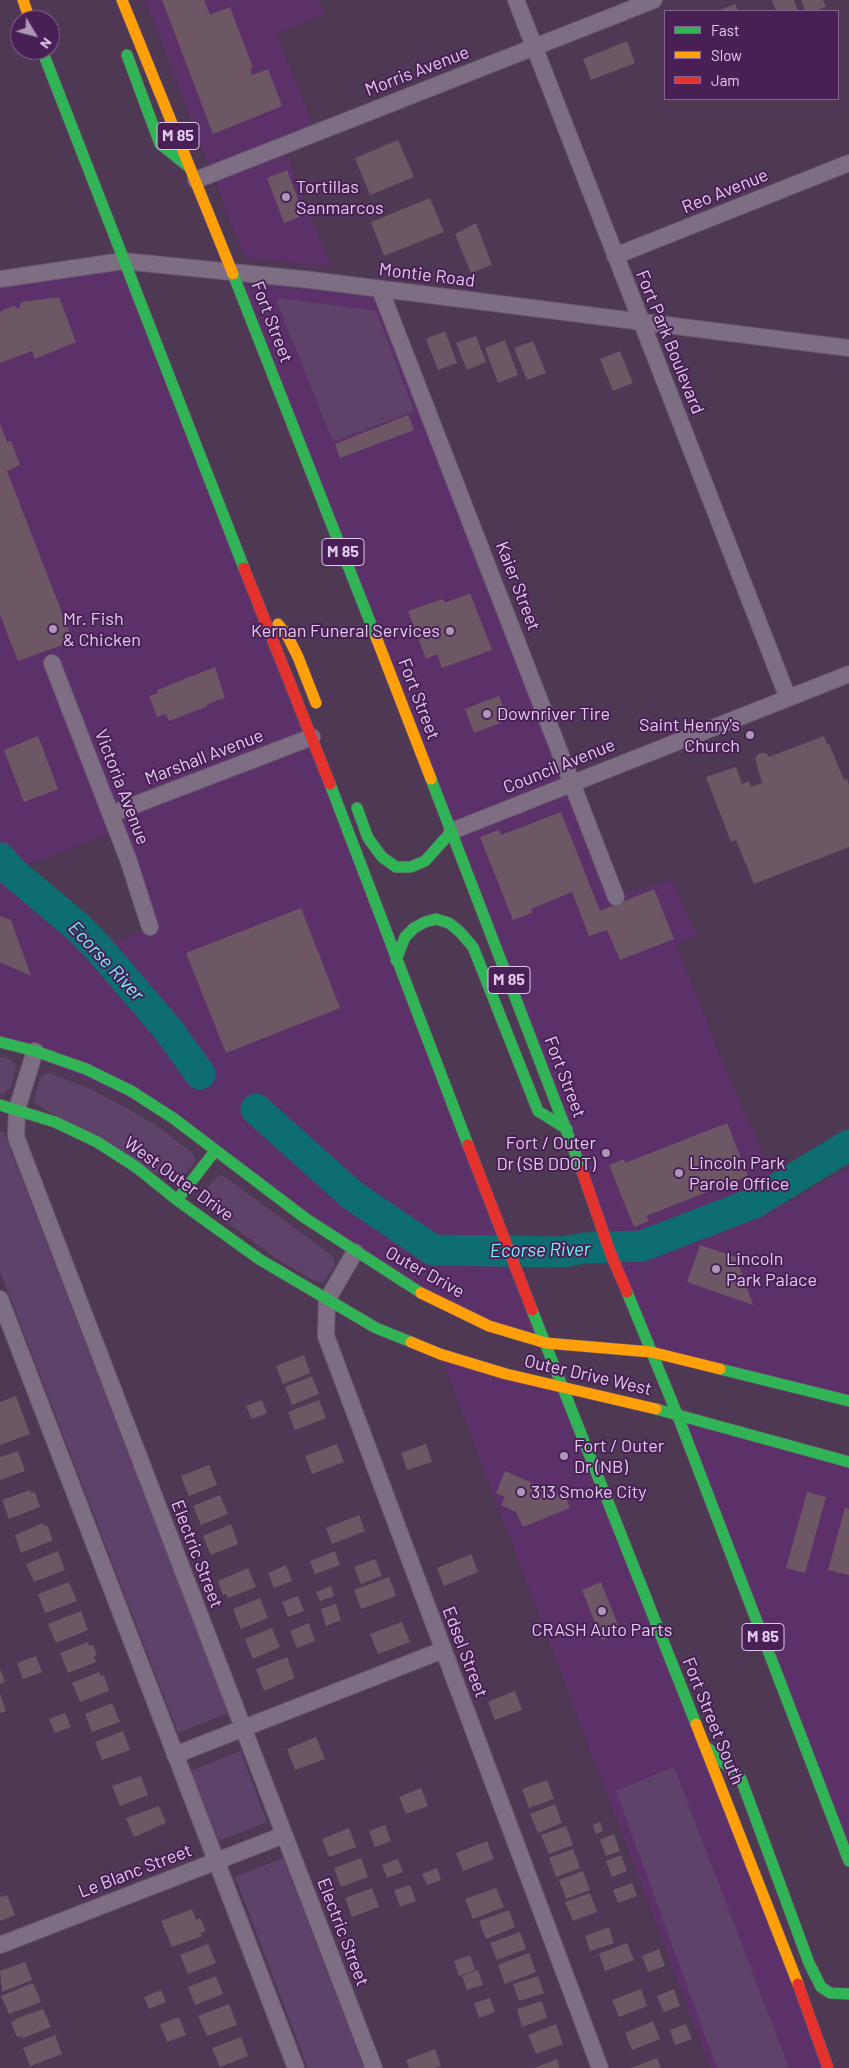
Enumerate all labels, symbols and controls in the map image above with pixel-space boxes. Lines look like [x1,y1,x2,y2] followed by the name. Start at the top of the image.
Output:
[10,10,60,60] north arrow
[664,10,839,100] legend
[711,21,739,39] text: Fast
[37,35,56,53] text: N
[362,41,472,101] street label: Morris Avenue
[711,46,742,64] text: Slow
[711,71,740,89] text: Jam
[157,122,199,150] road number: M 85
[679,164,771,218] street label: Reo Avenue
[296,176,384,218] place label: Tortillas Sanmarcos
[280,191,292,203] marker: Tortillas Sanmarcos
[378,258,476,292] street label: Montie Road
[631,267,709,417] street label: Fort Park Boulevard
[247,278,297,366] street label: Fort Street
[322,538,364,566] road number: M 85
[491,538,545,634] street label: Kaier Street
[63,608,141,650] place label: Mr. Fish & Chicken
[251,620,440,642] place label: Kernan Funeral Services
[47,623,59,635] marker: Mr. Fish & Chicken
[444,625,456,637] marker: Kernan Funeral Services
[394,655,444,743] street label: Fort Street
[497,703,610,725] place label: Downriver Tire
[481,708,493,720] marker: Downriver Tire
[639,714,740,756] place label: Saint Henry's Church
[142,724,266,790] street label: Marshall Avenue
[90,726,154,848] street label: Victoria Avenue
[744,729,756,741] marker: Saint Henry's Church
[500,734,618,798] street label: Council Avenue
[63,916,149,1006] water label: Ecorse River
[488,966,530,994] road number: M 85
[540,1033,590,1121] street label: Fort Street
[120,1132,238,1226] street label: West Outer Drive
[496,1132,596,1174] place label: Fort / Outer Dr (SB DDOT)
[600,1147,612,1159] marker: Fort / Outer Dr (SB DDOT)
[689,1152,789,1194] place label: Lincoln Park Parole Office
[673,1167,685,1179] marker: Lincoln Park Parole Office
[489,1238,591,1262] water label: Ecorse River
[382,1241,468,1303] street label: Outer Drive
[726,1248,817,1290] place label: Lincoln Park Palace
[710,1263,722,1275] marker: Lincoln Park Palace
[522,1350,654,1400] street label: Outer Drive West
[574,1435,664,1478] place label: Fort / Outer Dr (NB)
[558,1450,570,1462] marker: Fort / Outer Dr (NB)
[531,1481,647,1503] place label: 313 Smoke City
[515,1486,527,1498] marker: 313 Smoke City
[167,1497,227,1611] street label: Electric Street
[438,1603,492,1701] street label: Edsel Street
[596,1605,608,1617] marker: CRASH Auto Parts
[532,1619,672,1641] place label: CRASH Auto Parts
[742,1624,784,1650] road number: M 85
[678,1654,748,1788] street label: Fort Street South
[75,1839,195,1903] street label: Le Blanc Street
[313,1875,373,1989] street label: Electric Street

